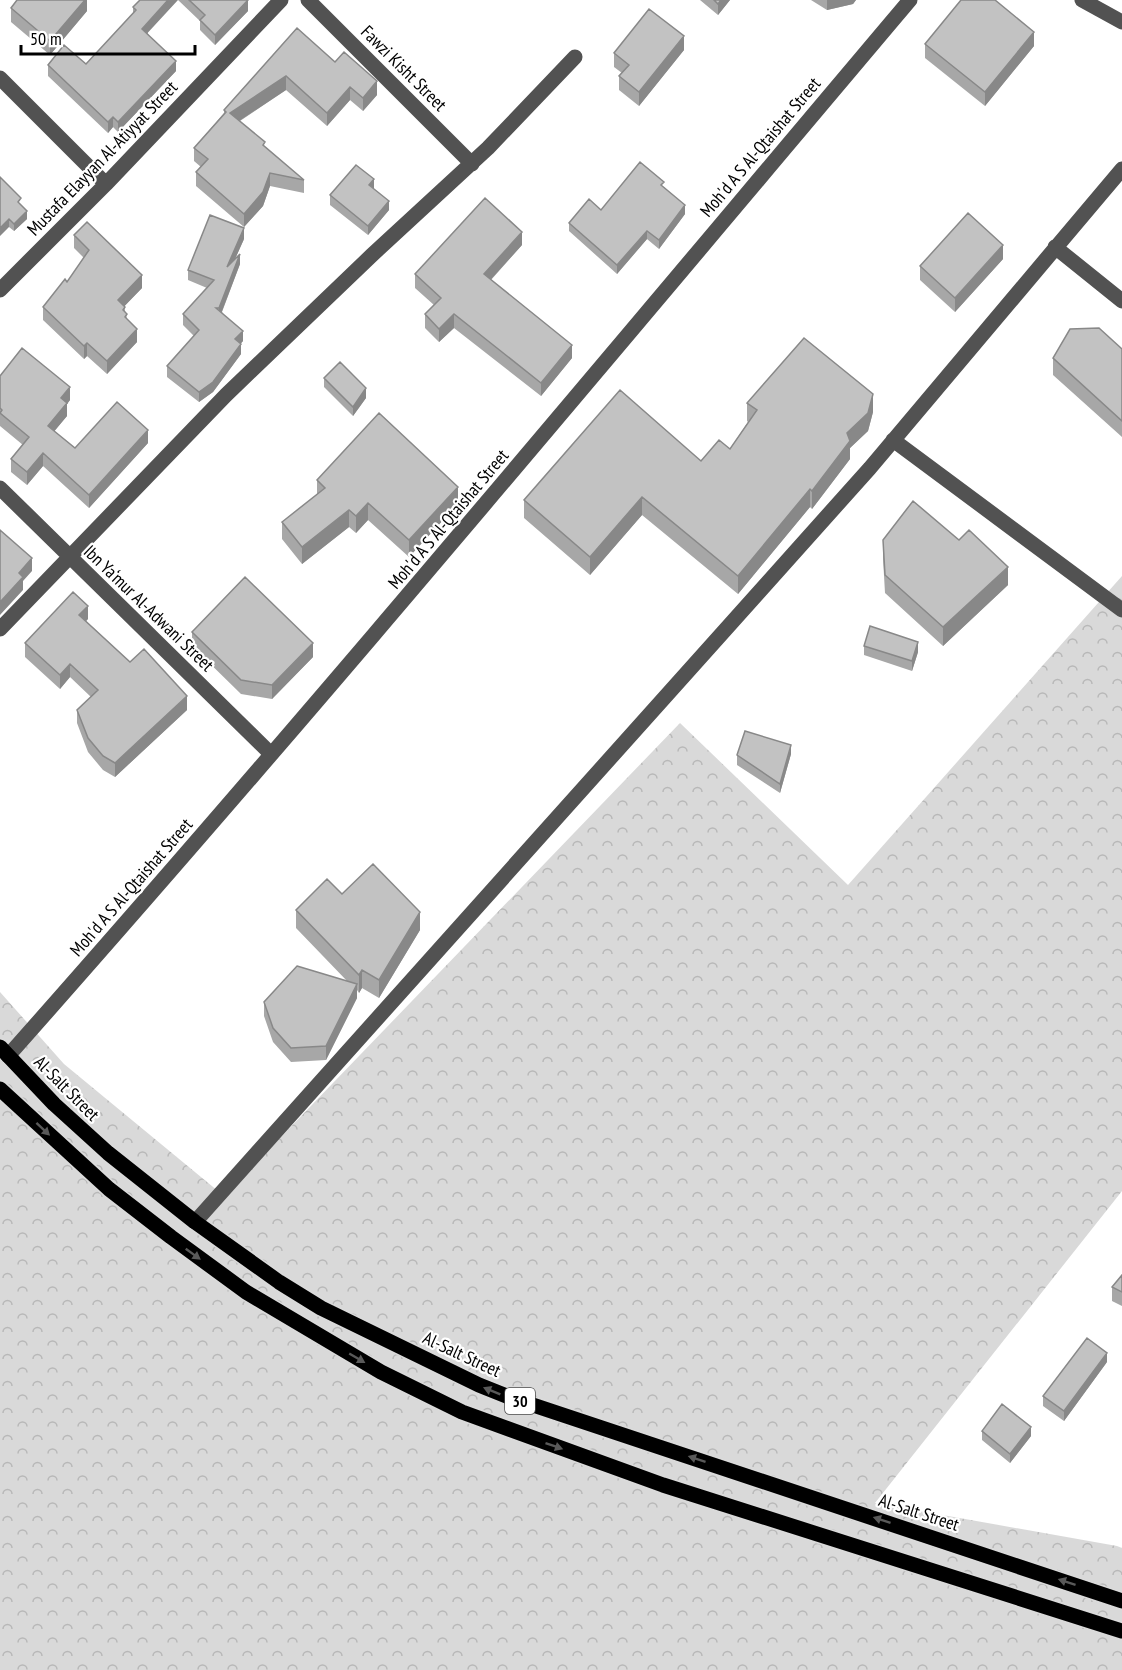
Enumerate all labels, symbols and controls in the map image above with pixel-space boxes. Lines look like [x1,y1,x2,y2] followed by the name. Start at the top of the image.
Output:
[21,18,195,56] scale bar
[356,20,452,116] street label: Fawzi Kisht Street
[30,27,62,50] text: 50 m
[695,72,825,222] street label: Moh'd A S Al-Qtaishat Street
[22,76,182,240] street label: Mustafa Elayyan Al-Atiyyat Street
[383,444,513,594] street label: Moh'd A S Al-Qtaishat Street
[79,540,219,676] street label: Ibn Ya‘mur Al-Adwani Street
[65,813,197,961] street label: Moh'd A S Al-Qtaishat Street
[29,1050,105,1126] street label: Al-Salt Street
[35,1122,50,1135] one-way arrow
[184,1248,200,1260] one-way arrow
[419,1326,505,1382] street label: Al-Salt Street
[349,1353,365,1364] one-way arrow
[482,1386,500,1396] one-way arrow
[505,1388,535,1414] road number: 30
[545,1442,563,1452] one-way arrow
[688,1453,706,1463] one-way arrow
[876,1488,962,1536] street label: Al-Salt Street
[873,1515,891,1525] one-way arrow
[1057,1577,1075,1586] one-way arrow

